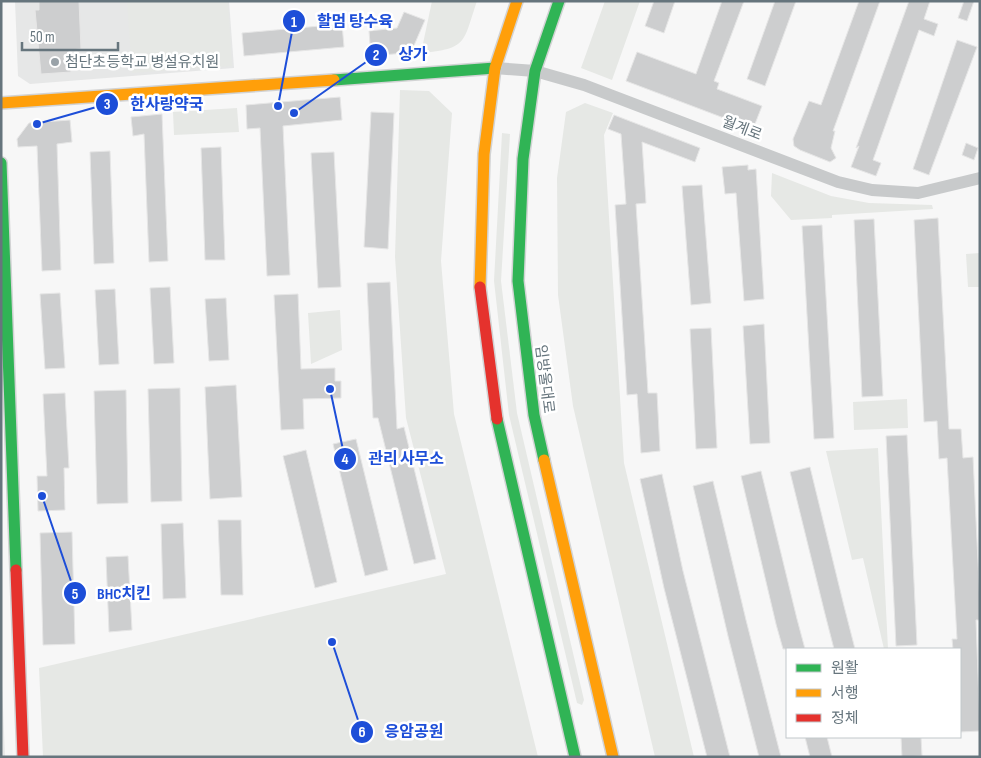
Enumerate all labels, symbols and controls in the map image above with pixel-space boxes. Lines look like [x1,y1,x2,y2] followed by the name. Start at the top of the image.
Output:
[282,6,403,37] callout: 할멈 탕수육
[317,12,393,32] text: 할멈 탕수육
[291,13,297,32] text: 1
[22,20,119,52] scale bar
[30,28,55,47] text: 50 m
[363,39,438,70] callout: 상가
[373,46,379,65] text: 2
[398,46,428,65] text: 상가
[65,53,219,72] place label: 첨단초등학교 병설유치원
[49,56,61,68] marker: 첨단초등학교 병설유치원
[95,88,213,119] callout: 한사랑약국
[104,95,111,114] text: 3
[130,95,204,115] text: 한사랑약국
[719,112,765,145] street label: 월계로
[531,344,558,414] street label: 임방울대로
[333,443,454,474] callout: 관리 사무소
[342,450,349,469] text: 4
[368,450,444,469] text: 관리 사무소
[62,578,161,609] callout: BHC치킨
[72,585,79,604] text: 5
[97,585,151,604] text: BHC치킨
[786,648,961,738] legend
[831,659,859,678] text: 원활
[831,684,859,703] text: 서행
[831,709,859,728] text: 정체
[349,716,453,747] callout: 응암공원
[358,723,366,742] text: 6
[385,723,443,742] text: 응암공원

